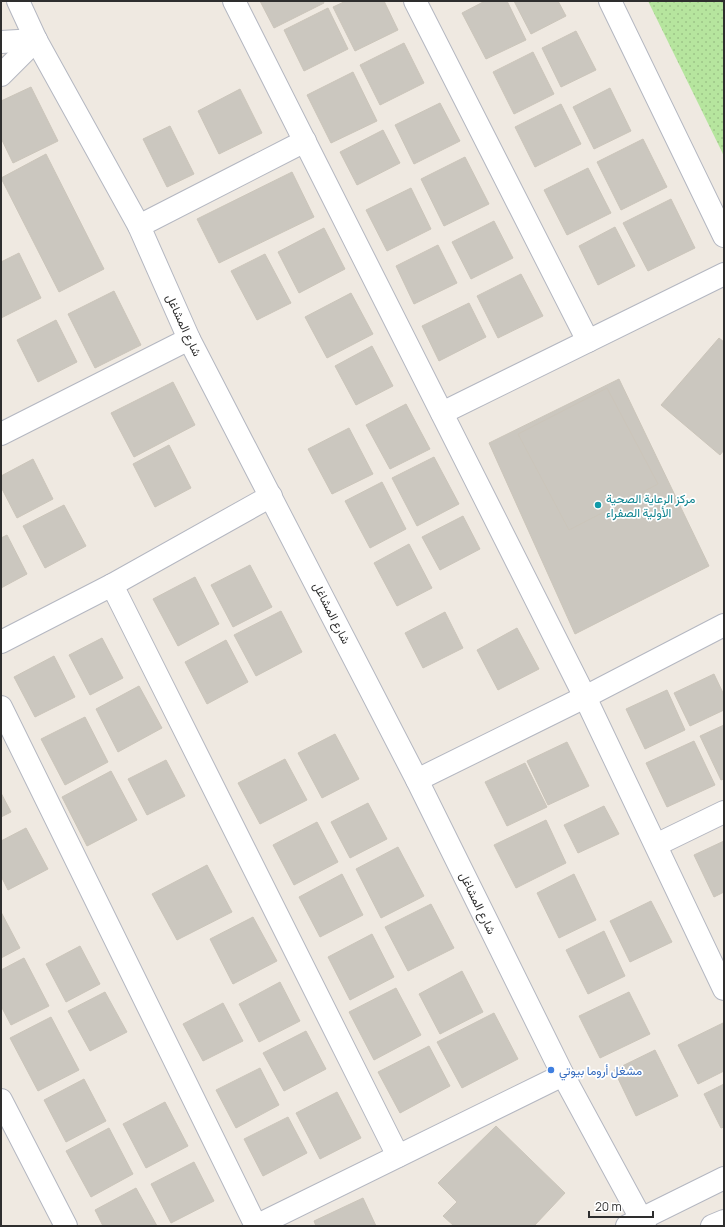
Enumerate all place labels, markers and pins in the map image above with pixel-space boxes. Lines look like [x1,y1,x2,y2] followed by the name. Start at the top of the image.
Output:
[606,490,695,521] place label: مركز الرعاية الصحية الأولية الصفراء
[593,500,603,510] marker: مركز الرعاية الصحية الأولية الصفراء
[559,1062,642,1081] place label: مشغل أروما بيوتي
[546,1065,556,1075] marker: مشغل أروما بيوتي

